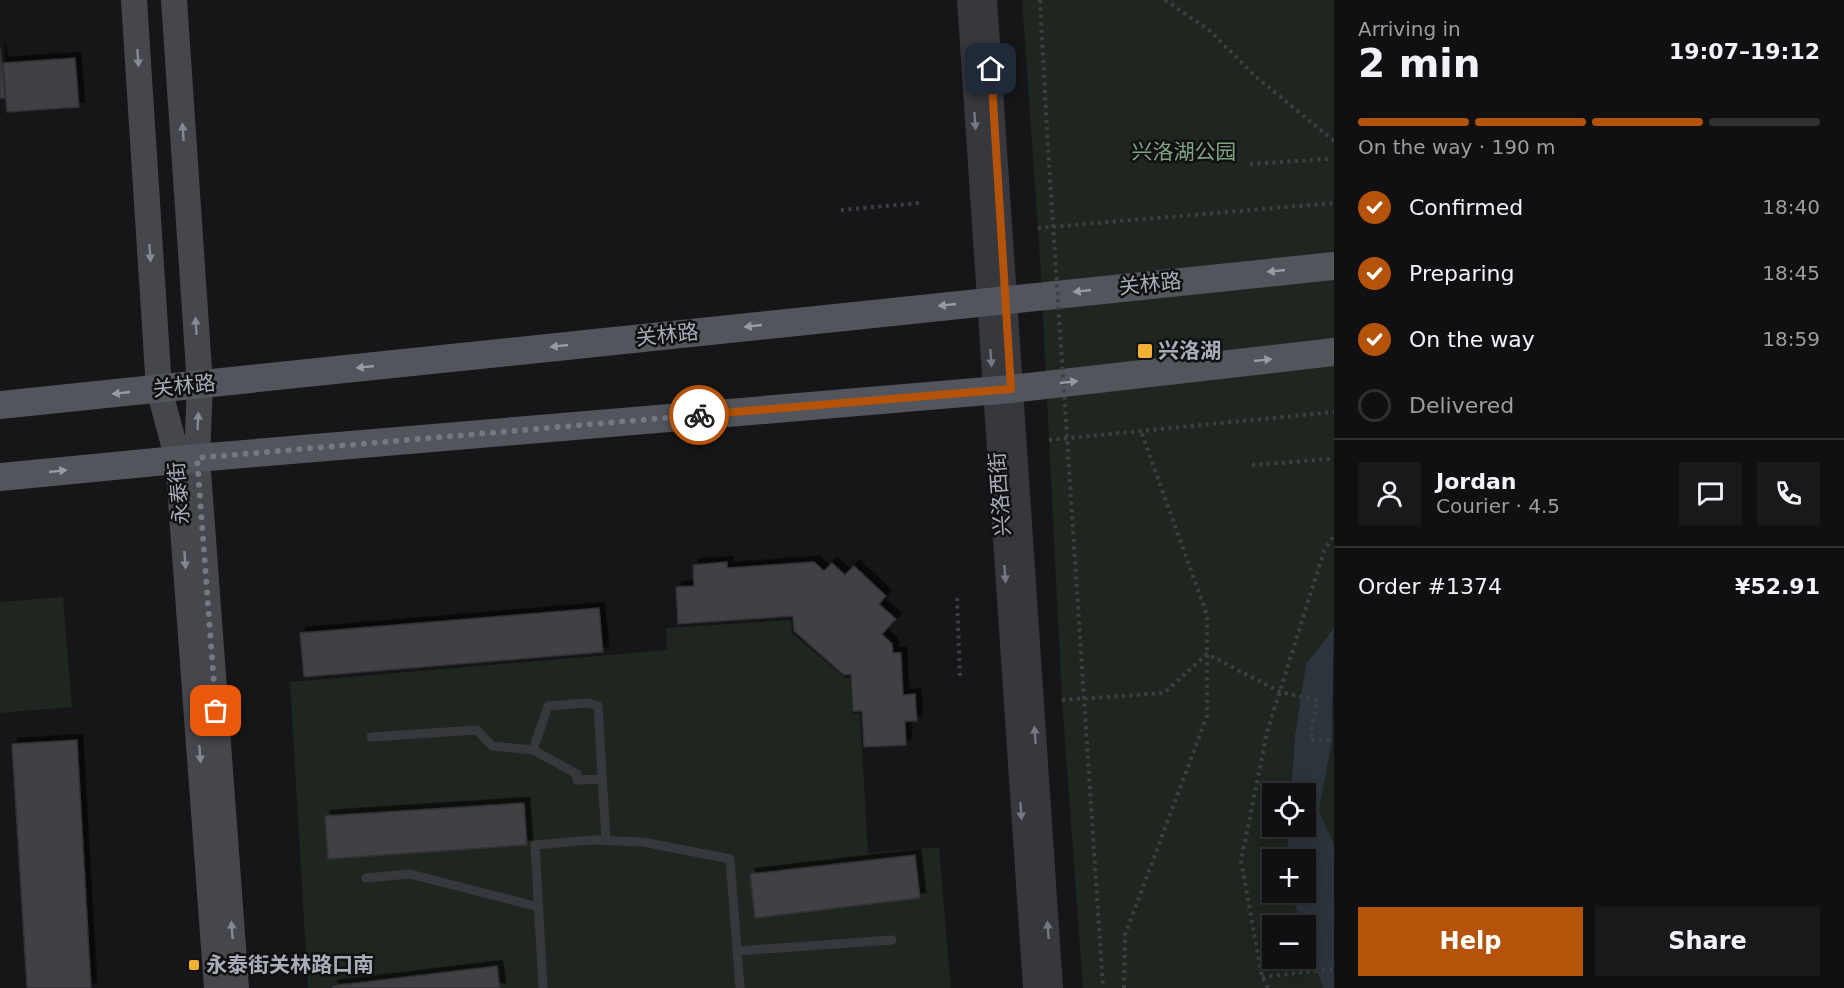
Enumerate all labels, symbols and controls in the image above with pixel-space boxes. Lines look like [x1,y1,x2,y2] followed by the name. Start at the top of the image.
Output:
[1358,17,1461,41] text: Arriving in
[1669,39,1820,64] text: 19:07–19:12
[1358,41,1480,86] text: 2 min
[965,43,1016,94] pin
[133,49,142,68] one-way arrow
[974,52,1007,85] icon: home
[971,112,980,131] one-way arrow
[178,122,188,141] one-way arrow
[1358,135,1556,159] text: On the way · 190 m
[1132,140,1237,164] park label: 兴洛湖公园
[1358,191,1391,224] icon: check
[1409,195,1523,220] text: Confirmed
[1762,195,1820,219] text: 18:40
[146,243,155,262] one-way arrow
[1358,257,1391,290] icon: check
[1409,261,1515,286] text: Preparing
[1762,261,1820,285] text: 18:45
[1266,267,1285,276] one-way arrow
[1117,269,1183,299] street label: 关林路
[1072,286,1091,296] one-way arrow
[938,300,957,310] one-way arrow
[191,317,201,336] one-way arrow
[634,320,700,350] street label: 关林路
[744,321,763,331] one-way arrow
[1358,323,1391,356] icon: check
[1409,327,1535,352] text: On the way
[1762,327,1820,351] text: 18:59
[1158,339,1221,363] place label: 兴洛湖
[550,342,569,351] one-way arrow
[1136,342,1154,360] marker: 兴洛湖
[986,348,995,367] one-way arrow
[1254,355,1273,365] one-way arrow
[356,362,375,372] one-way arrow
[151,371,217,401] street label: 关林路
[1060,377,1079,387] one-way arrow
[669,385,729,445] courier
[111,388,130,398] one-way arrow
[1409,393,1514,418] text: Delivered
[683,399,716,432] icon: bike
[194,412,203,431] one-way arrow
[985,451,1015,537] street label: 兴洛西街
[164,461,194,525] street label: 永泰街
[1358,462,1421,525] button: person
[1679,462,1742,525] button: chat
[1757,462,1820,525] button: phone
[49,466,68,476] one-way arrow
[1436,469,1516,494] text: Jordan
[1436,494,1560,518] text: Courier · 4.5
[180,550,190,569] one-way arrow
[1001,565,1010,584] one-way arrow
[1358,574,1502,599] text: Order #1374
[1735,574,1820,599] text: ¥52.91
[190,685,241,736] pin
[199,694,232,727] icon: bag
[1030,726,1040,745] one-way arrow
[195,745,204,764] one-way arrow
[1262,783,1316,969] map controls
[1262,783,1316,837] button: locate
[1017,801,1026,820] one-way arrow
[1262,849,1316,903] button: +
[1358,907,1583,976] button: Help
[1595,907,1820,976] button: Share
[1262,915,1316,969] button: −
[227,920,236,939] one-way arrow
[1043,920,1053,939] one-way arrow
[206,953,374,977] place label: 永泰街关林路口南
[187,958,201,972] marker: 永泰街关林路口南

